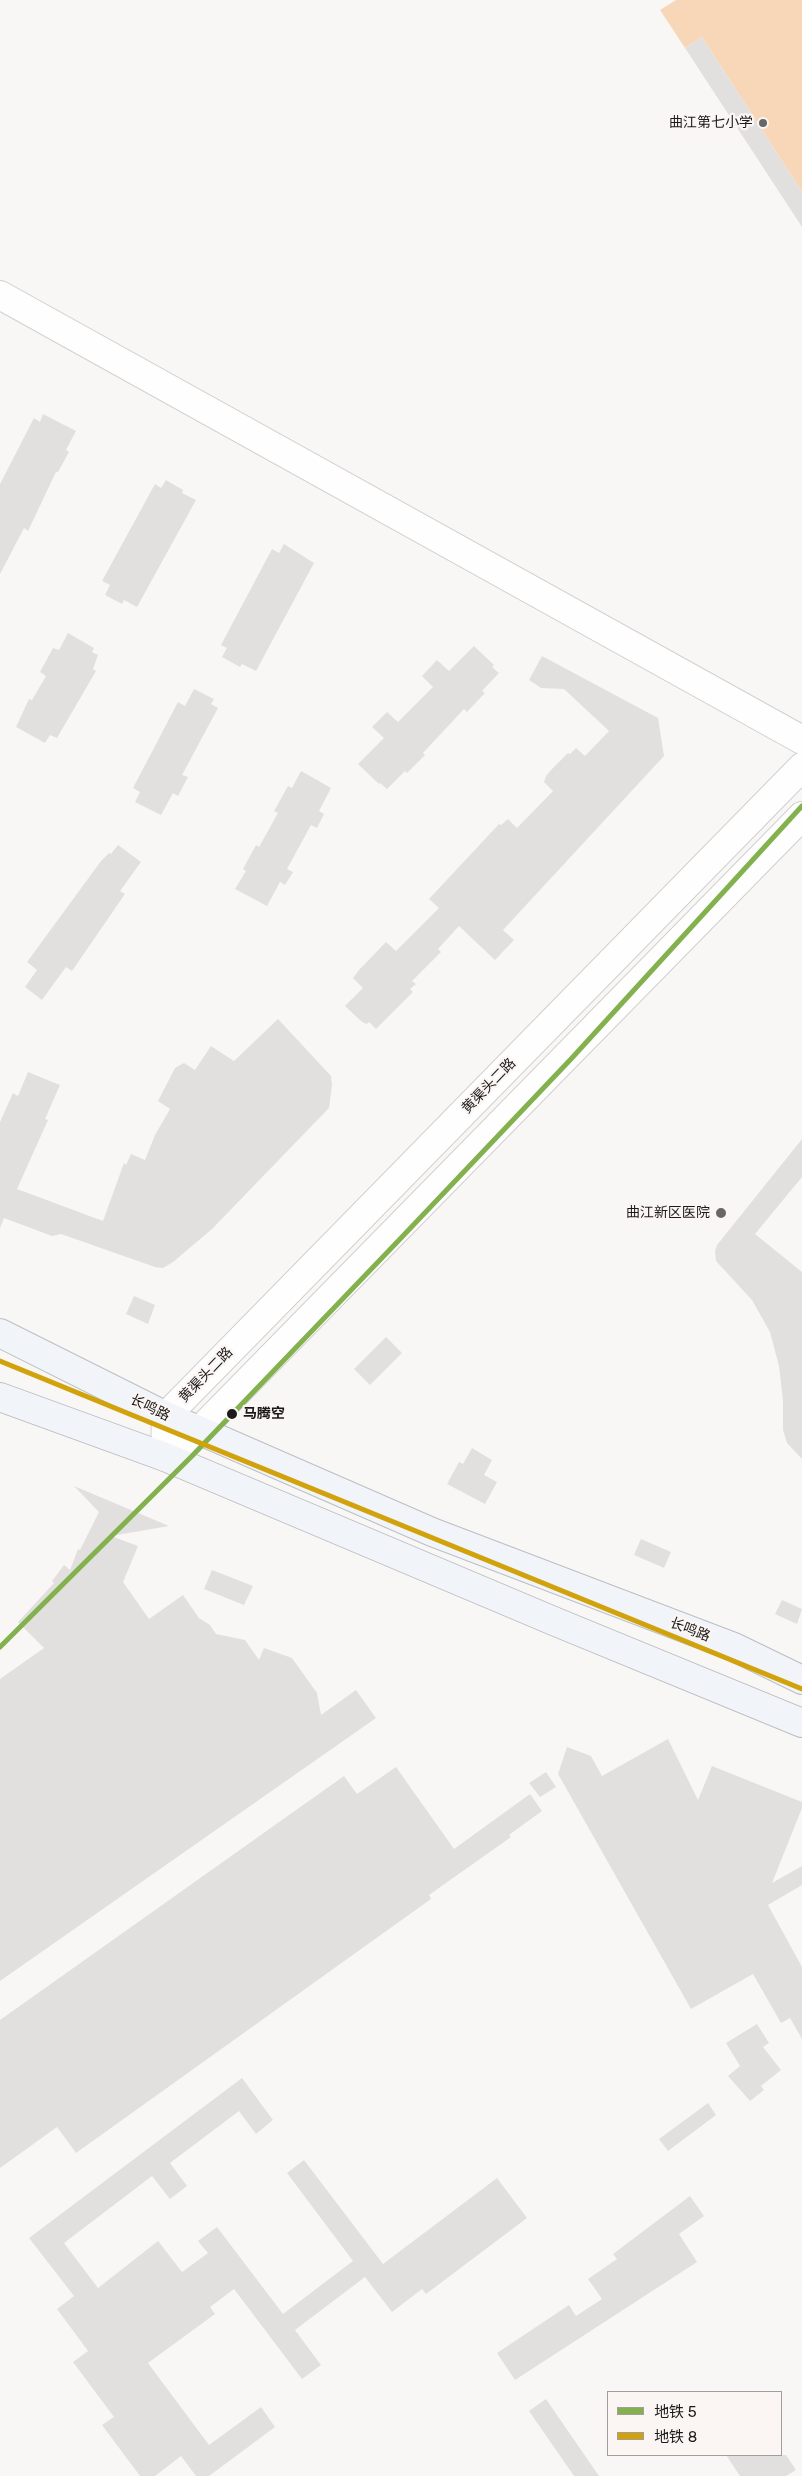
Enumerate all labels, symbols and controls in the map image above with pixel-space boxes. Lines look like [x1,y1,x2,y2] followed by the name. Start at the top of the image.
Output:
[669,115,753,131] place label: 曲江第七小学
[757,117,769,129] marker: 曲江第七小学
[459,1055,519,1117] street label: 黄渠头二路
[626,1205,710,1221] place label: 曲江新区医院
[714,1206,728,1220] marker: 曲江新区医院
[176,1344,236,1406] street label: 黄渠头二路
[127,1391,173,1425] street label: 长鸣路
[243,1406,285,1422] place label: 马腾空
[225,1407,239,1421] marker: 马腾空
[667,1615,713,1645] street label: 长鸣路
[607,2391,782,2456] legend
[654,2403,697,2421] text: 地铁 5
[654,2428,697,2446] text: 地铁 8

